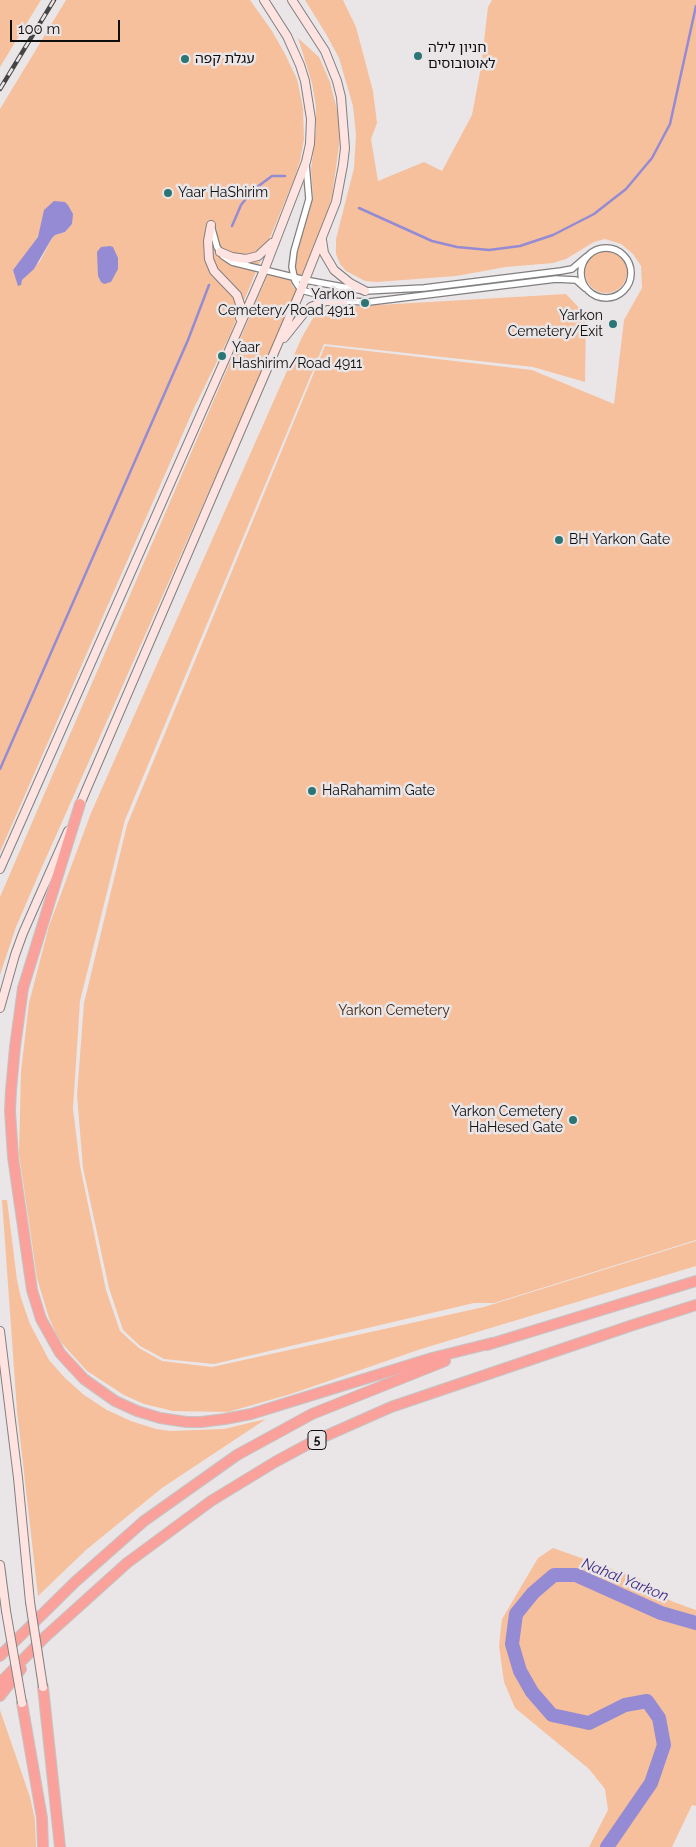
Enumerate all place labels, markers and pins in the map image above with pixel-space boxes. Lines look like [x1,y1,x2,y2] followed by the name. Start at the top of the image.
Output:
[428,40,496,72] place label: חניון לילה לאוטובוסים
[412,50,424,62] marker: חניון לילה לאוטובוסים
[195,51,255,67] place label: עגלת קפה
[179,53,191,65] marker: עגלת קפה
[178,185,268,201] place label: Yaar HaShirim
[162,187,174,199] marker: Yaar HaShirim
[218,287,355,320] place label: Yarkon Cemetery/Road 4911
[359,297,371,309] marker: Yarkon Cemetery/Road 4911
[508,308,603,341] place label: Yarkon Cemetery/Exit
[607,318,619,330] marker: Yarkon Cemetery/Exit
[232,340,362,372] place label: Yaar Hashirim/Road 4911
[216,350,228,362] marker: Yaar Hashirim/Road 4911
[569,532,670,548] place label: BH Yarkon Gate
[553,534,565,546] marker: BH Yarkon Gate
[322,783,435,799] place label: HaRahamim Gate
[306,785,318,797] marker: HaRahamim Gate
[451,1104,563,1136] place label: Yarkon Cemetery HaHesed Gate
[567,1114,579,1126] marker: Yarkon Cemetery HaHesed Gate

